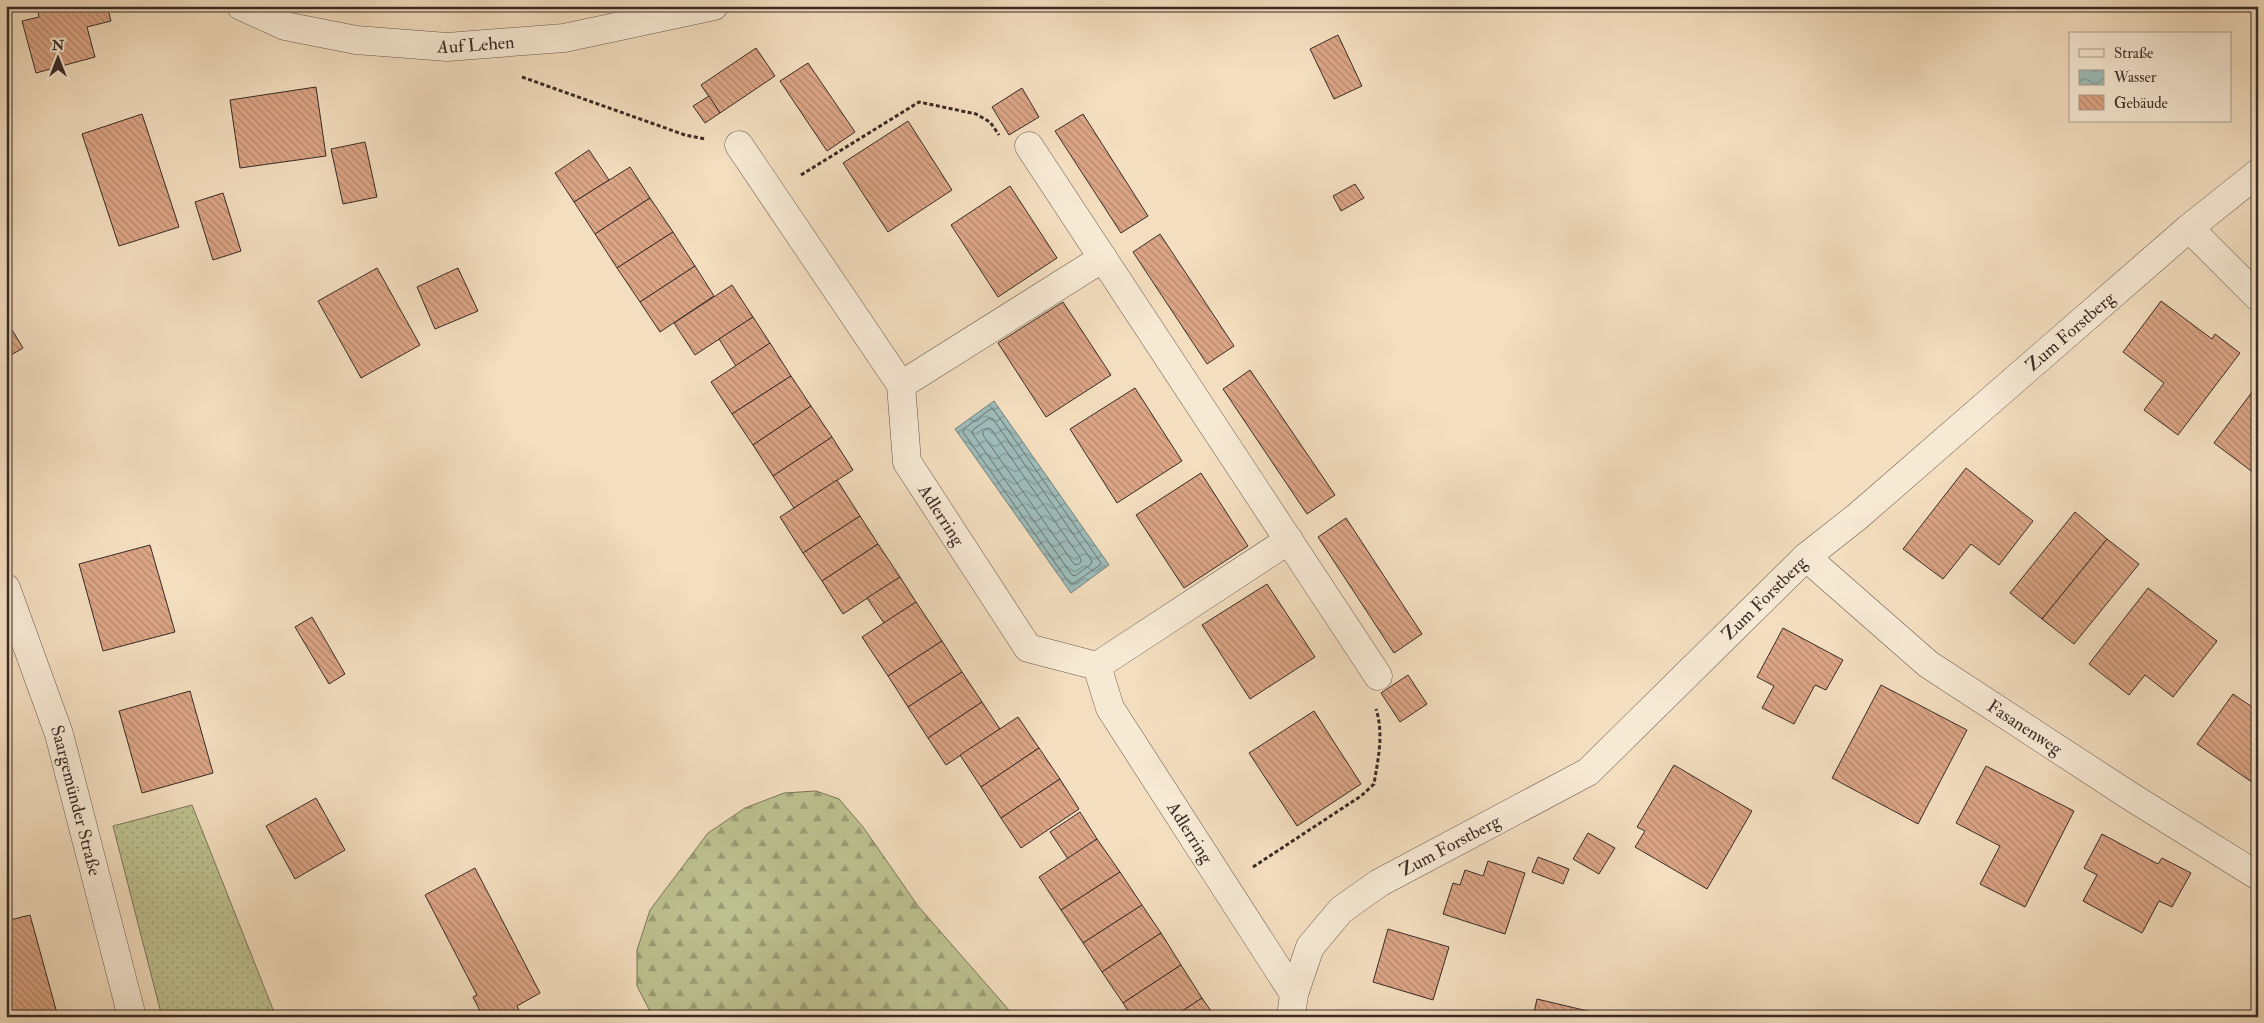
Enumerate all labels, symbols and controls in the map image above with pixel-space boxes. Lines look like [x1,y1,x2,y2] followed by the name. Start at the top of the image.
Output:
[436,31,515,59] street label: Auf Lehen
[32,32,82,82] north arrow
[2069,32,2232,122] legend
[51,37,65,54] text: N
[2114,44,2153,63] text: Straße
[2113,68,2157,87] text: Wasser
[2114,94,2168,113] text: Gebäude
[2021,286,2121,377] street label: Zum Forstberg
[912,479,970,551] street label: Adlerring
[1717,551,1813,646] street label: Zum Forstberg
[1983,695,2067,761] street label: Fasanenweg
[45,722,106,879] street label: Saargemünder Straße
[1161,797,1219,869] street label: Adlerring
[1396,809,1505,882] street label: Zum Forstberg

